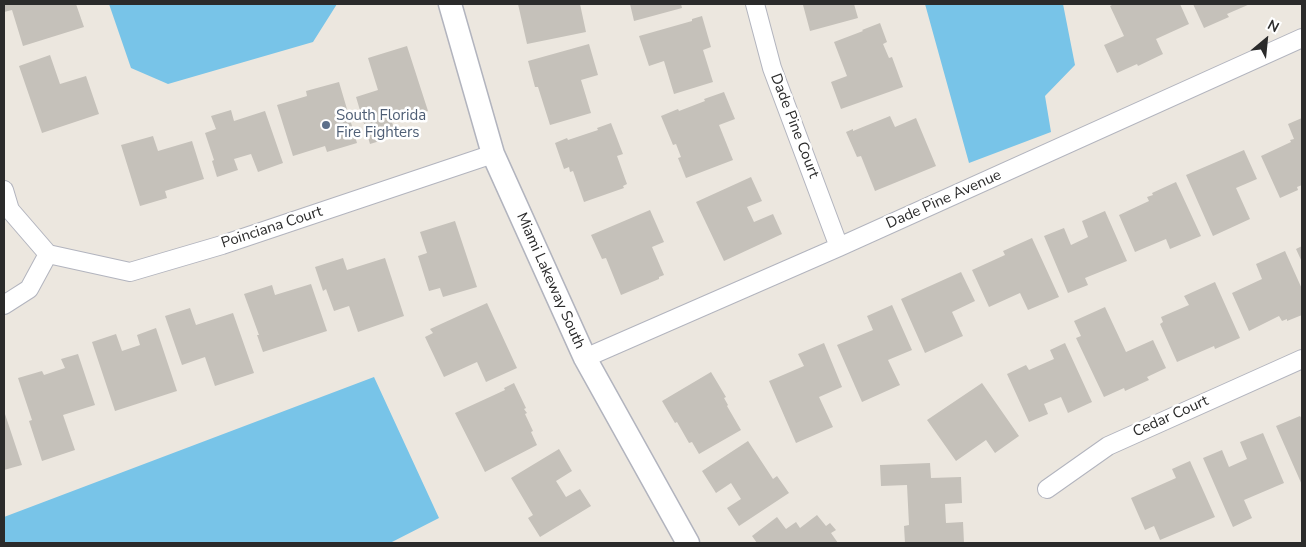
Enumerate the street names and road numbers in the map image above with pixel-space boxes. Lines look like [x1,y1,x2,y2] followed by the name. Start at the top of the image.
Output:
[766,71,822,181] street label: Dade Pine Court
[884,167,1004,233] street label: Dade Pine Avenue
[219,203,325,253] street label: Poinciana Court
[512,210,588,352] street label: Miami Lakeway South
[1130,392,1212,442] street label: Cedar Court

